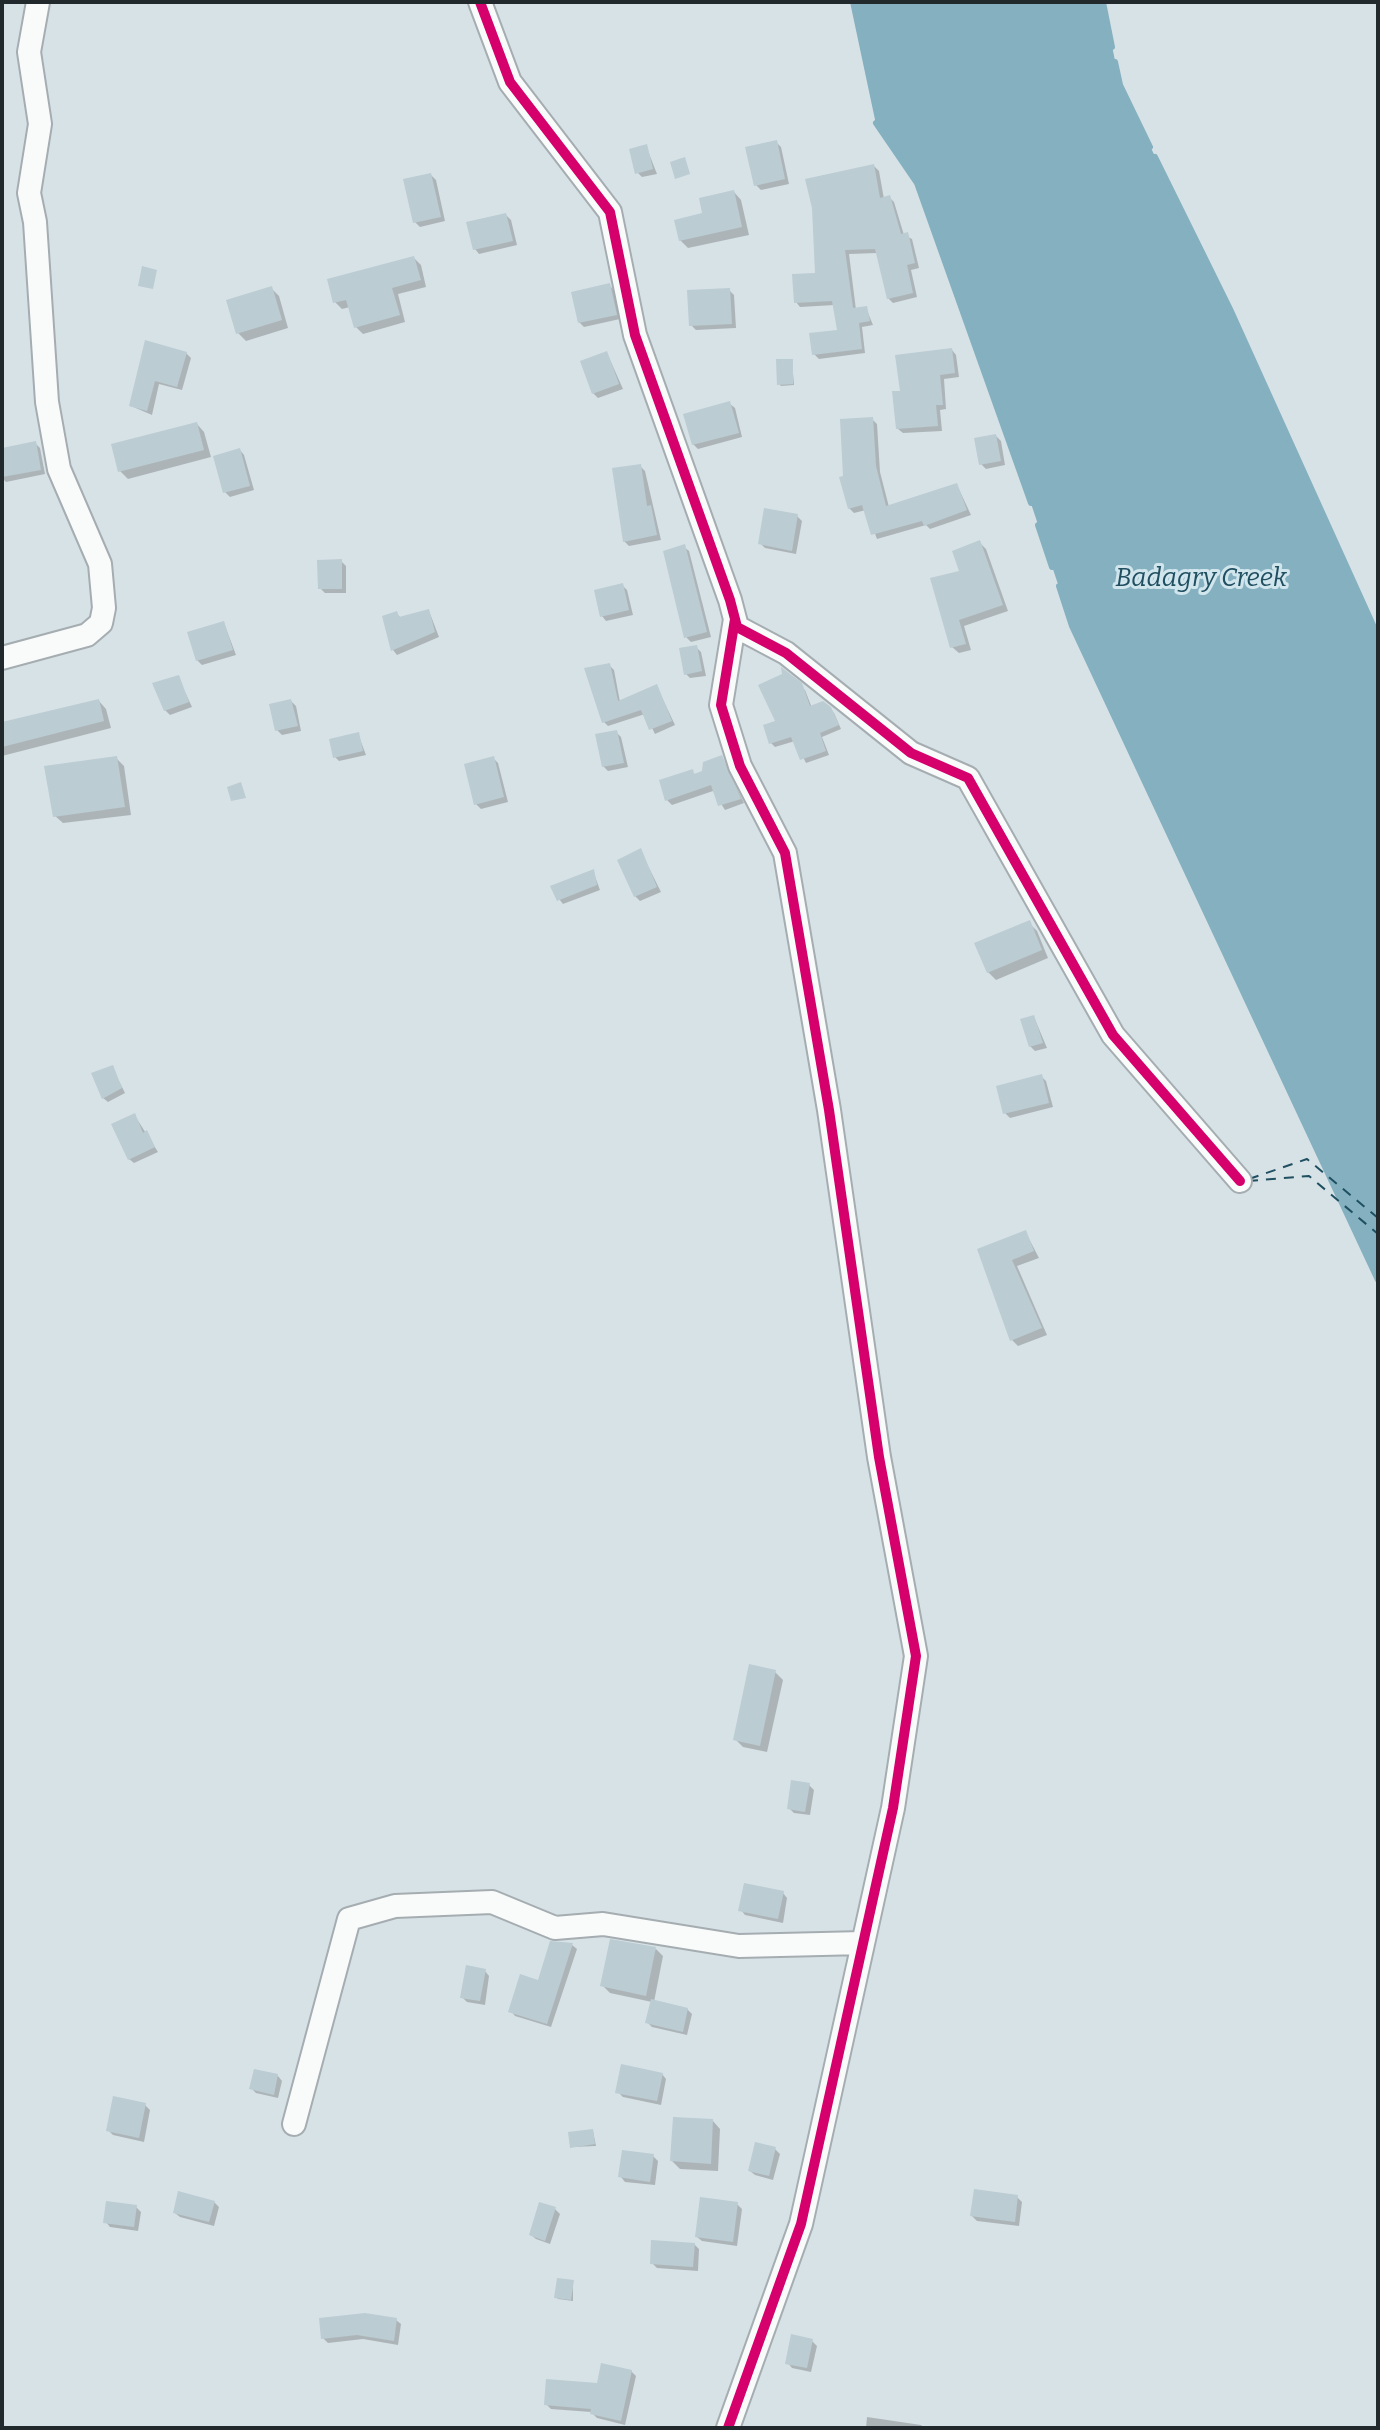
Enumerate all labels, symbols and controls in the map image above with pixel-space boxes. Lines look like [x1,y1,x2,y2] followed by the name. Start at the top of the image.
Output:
[1115,563,1287,595] water label: Badagry Creek

